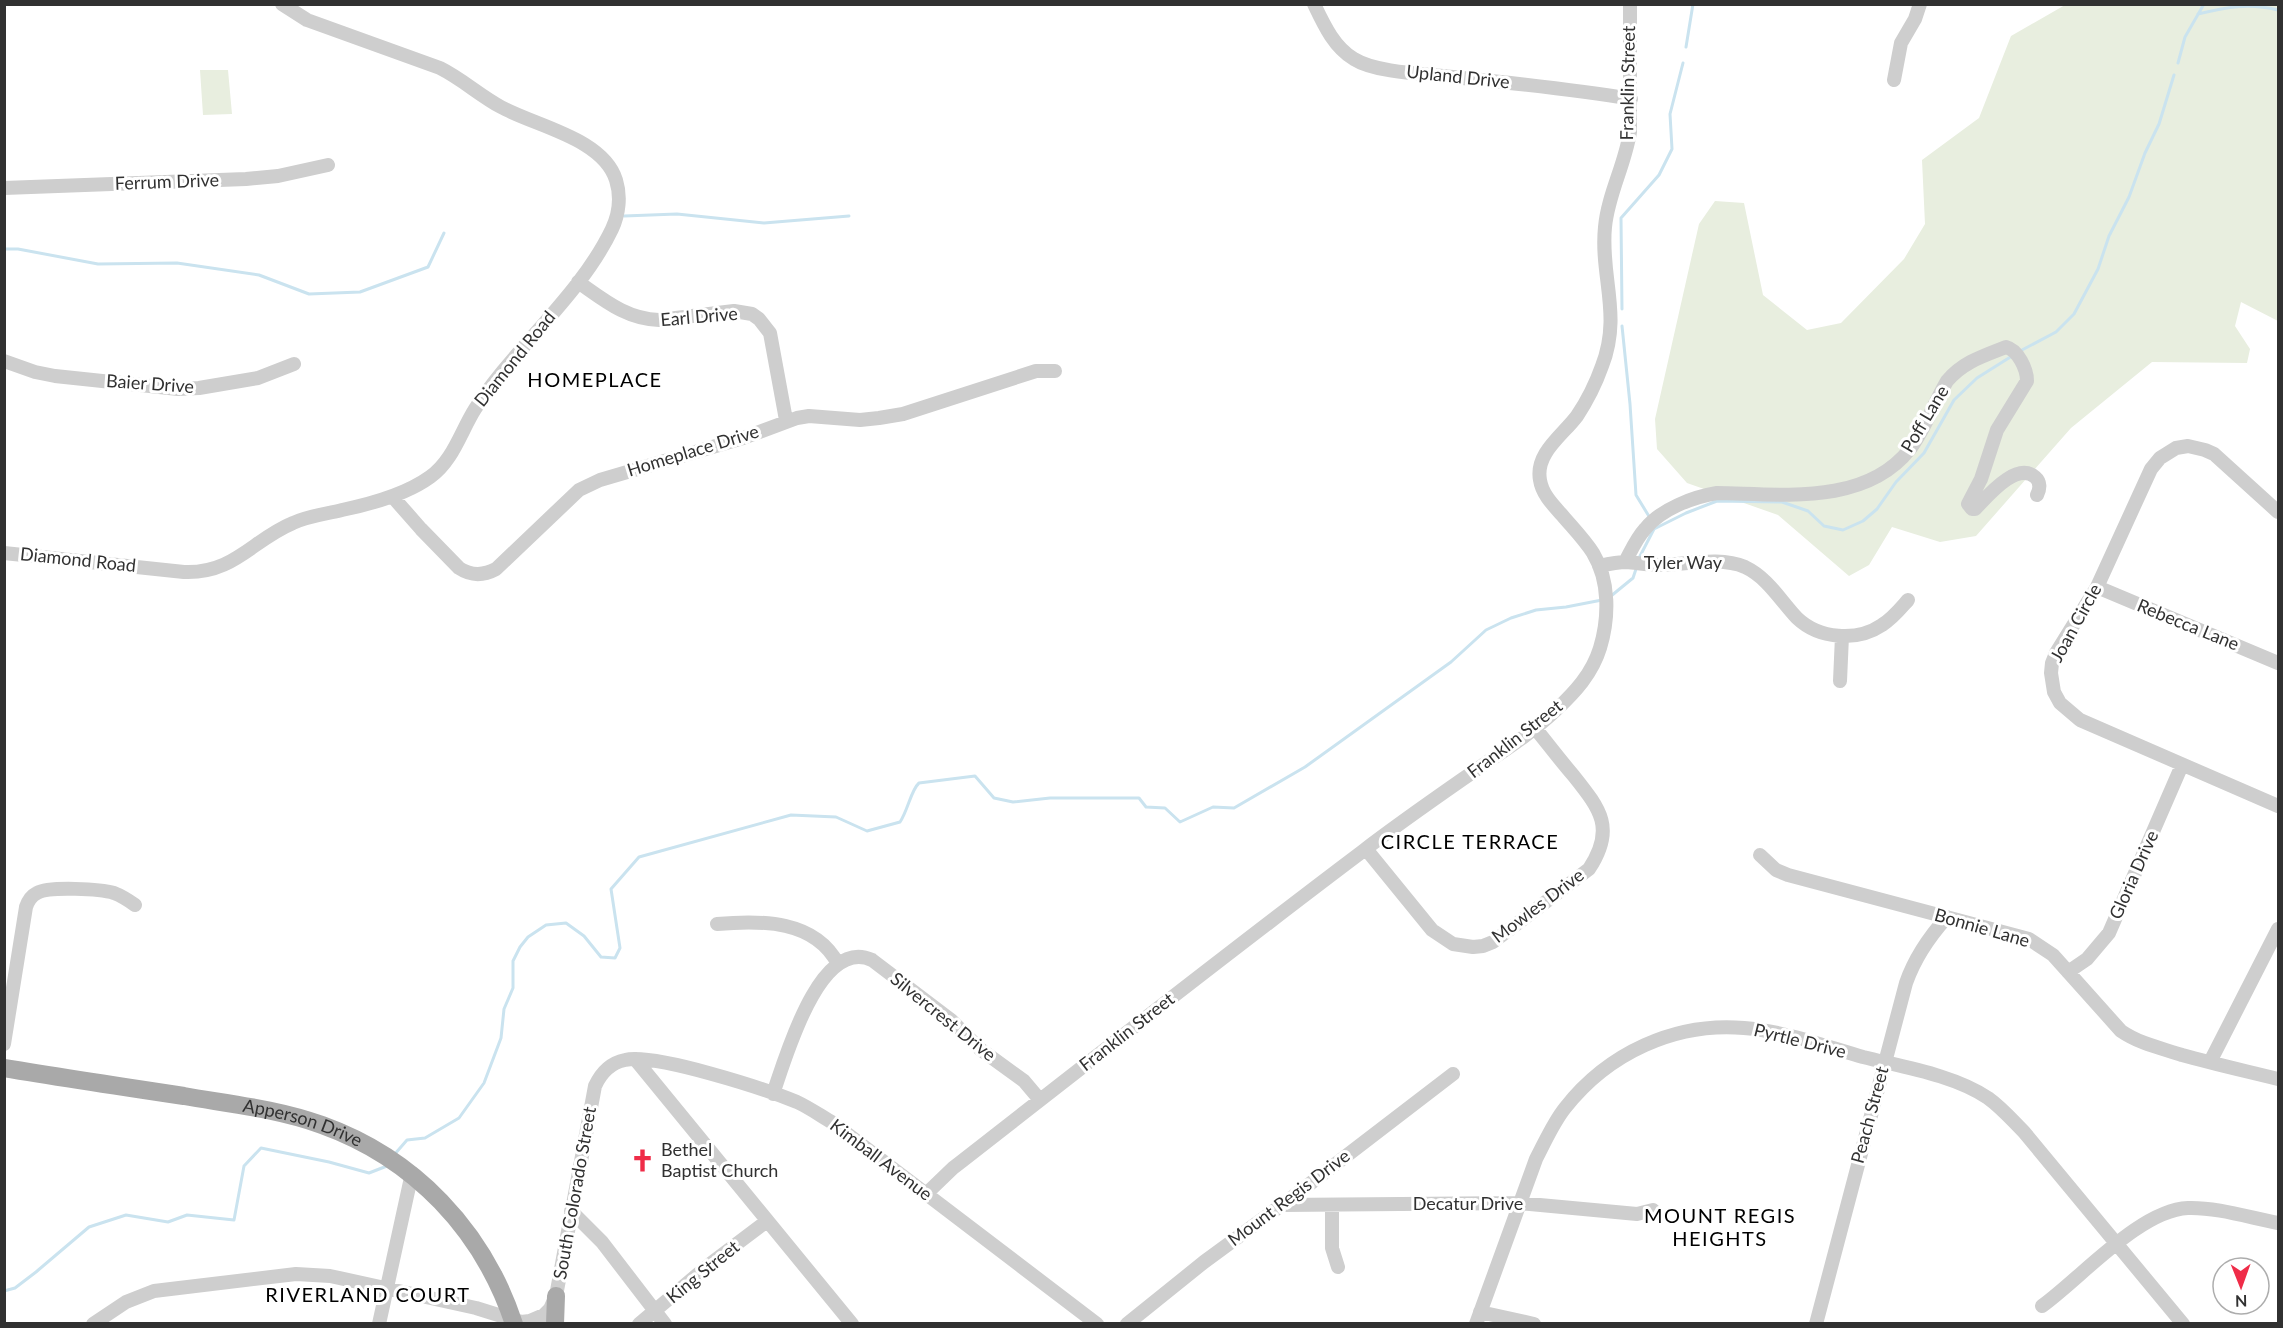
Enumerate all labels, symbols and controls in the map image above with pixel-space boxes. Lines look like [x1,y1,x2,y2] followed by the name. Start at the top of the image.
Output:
[1615,25,1639,140] street label: Franklin Street
[1405,60,1511,92] street label: Upland Drive
[114,168,220,194] street label: Ferrum Drive
[659,302,739,330] street label: Earl Drive
[469,306,559,411] street label: Diamond Road
[527,367,663,391] district label: HOMEPLACE
[105,369,195,397] street label: Baier Drive
[1896,381,1953,456] street label: Poff Lane
[624,420,761,481] street label: Homeplace Drive
[19,542,137,576] street label: Diamond Road
[1644,551,1723,573] street label: Tyler Way
[2045,580,2106,665] street label: Joan Circle
[2134,594,2243,655] street label: Rebecca Lane
[1462,694,1567,782] street label: Franklin Street
[2104,827,2162,922] street label: Gloria Drive
[1381,829,1559,853] district label: CIRCLE TERRACE
[1487,863,1588,947] street label: Mowles Drive
[1932,903,2032,951] street label: Bonnie Lane
[887,967,1001,1065] street label: Silvercrest Drive
[1074,987,1179,1075] street label: Franklin Street
[1752,1018,1849,1062] street label: Pyrtle Drive
[1846,1063,1893,1166] street label: Peach Street
[241,1094,366,1151] street label: Apperson Drive
[548,1104,600,1281] street label: South Colorado Street
[826,1114,937,1205] street label: Kimball Avenue
[661,1138,778,1181] place label: Bethel Baptist Church
[1223,1144,1354,1250] street label: Mount Regis Drive
[630,1147,656,1173] church icon: Bethel Baptist Church
[1413,1192,1523,1214] street label: Decatur Drive
[1644,1203,1796,1250] district label: MOUNT REGIS HEIGHTS
[661,1235,744,1307] street label: King Street
[2211,1256,2271,1316] north arrow
[265,1282,471,1306] district label: RIVERLAND COURT
[2235,1292,2248,1311] text: N

